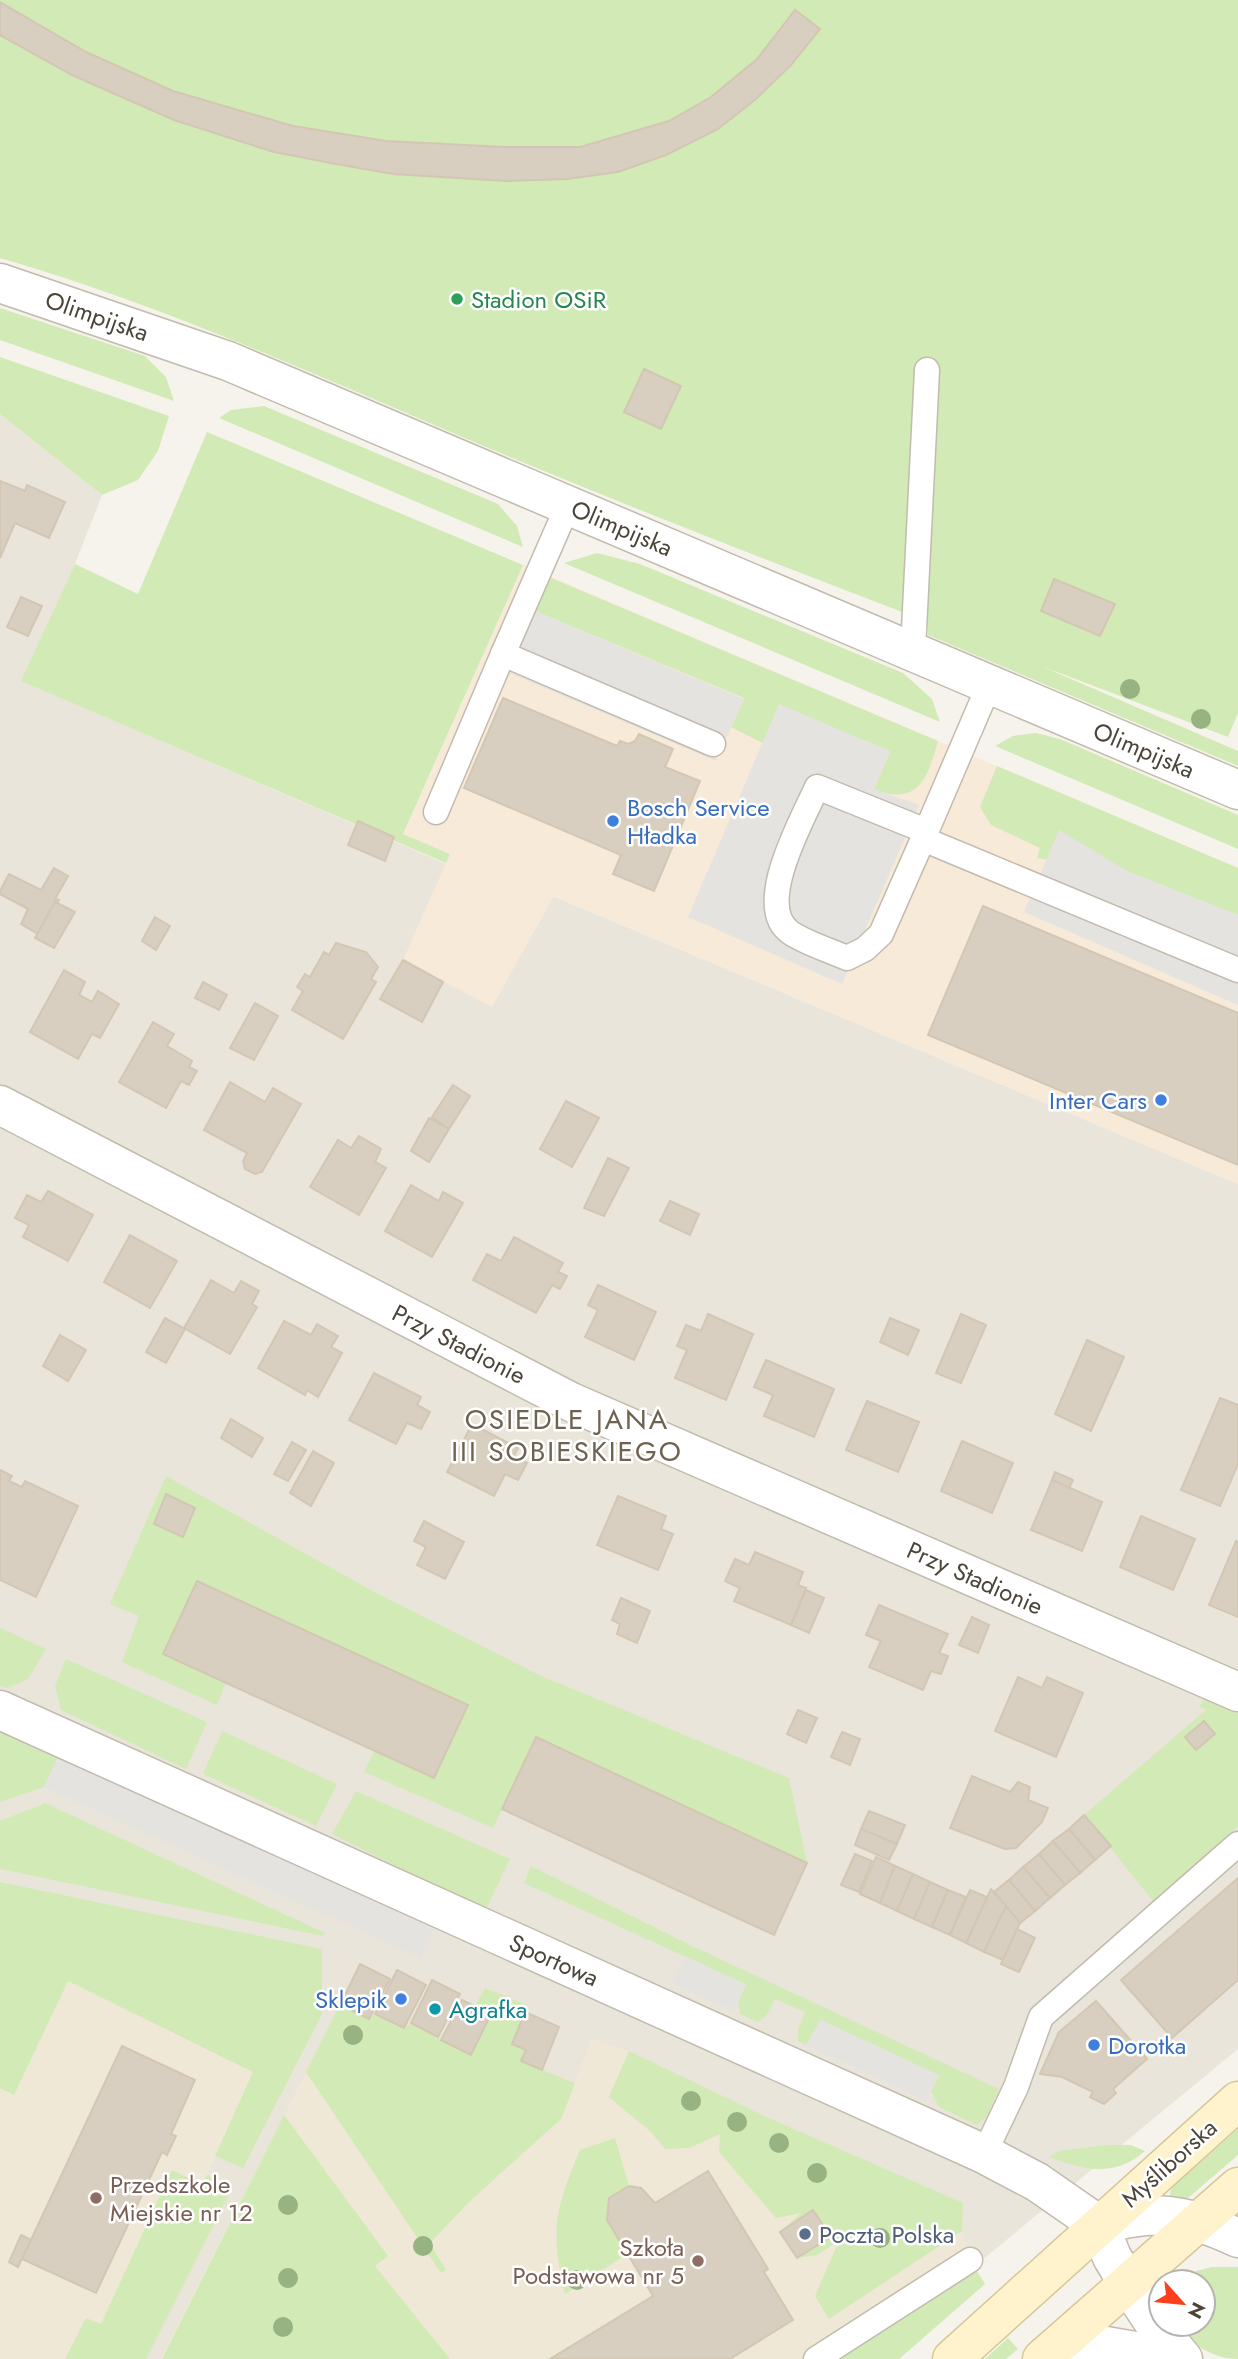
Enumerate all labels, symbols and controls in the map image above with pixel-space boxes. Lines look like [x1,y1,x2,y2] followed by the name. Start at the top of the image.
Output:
[41,282,153,350] street label: Olimpijska
[471,282,607,317] place label: Stadion OSiR
[449,291,465,307] marker: Stadion OSiR
[566,491,678,565] street label: Olimpijska
[1088,713,1200,787] street label: Olimpijska
[627,790,770,853] place label: Bosch Service Hładka
[605,813,621,829] marker: Bosch Service Hładka
[1049,1083,1147,1118] place label: Inter Cars
[1153,1092,1169,1108] marker: Inter Cars
[386,1295,532,1393] street label: Przy Stadionie
[451,1399,683,1472] district label: OSIEDLE JANA III SOBIESKIEGO
[901,1532,1049,1624] street label: Przy Stadionie
[504,1925,604,1995] street label: Sportowa
[315,1982,387,2017] place label: Sklepik
[393,1991,409,2007] marker: Sklepik
[449,1992,527,2027] place label: Agrafka
[427,2001,443,2017] marker: Agrafka
[1108,2028,1186,2063] place label: Dorotka
[1086,2037,1102,2053] marker: Dorotka
[1113,2110,1225,2216] street label: Myśliborska
[110,2167,253,2230] place label: Przedszkole Miejskie nr 12
[88,2190,104,2206] marker: Przedszkole Miejskie nr 12
[819,2217,954,2252] place label: Poczta Polska
[797,2226,813,2242] marker: Poczta Polska
[513,2230,684,2293] place label: Szkoła Podstawowa nr 5
[690,2253,706,2269] marker: Szkoła Podstawowa nr 5
[1147,2268,1217,2338] north arrow
[1181,2298,1212,2323] text: N

